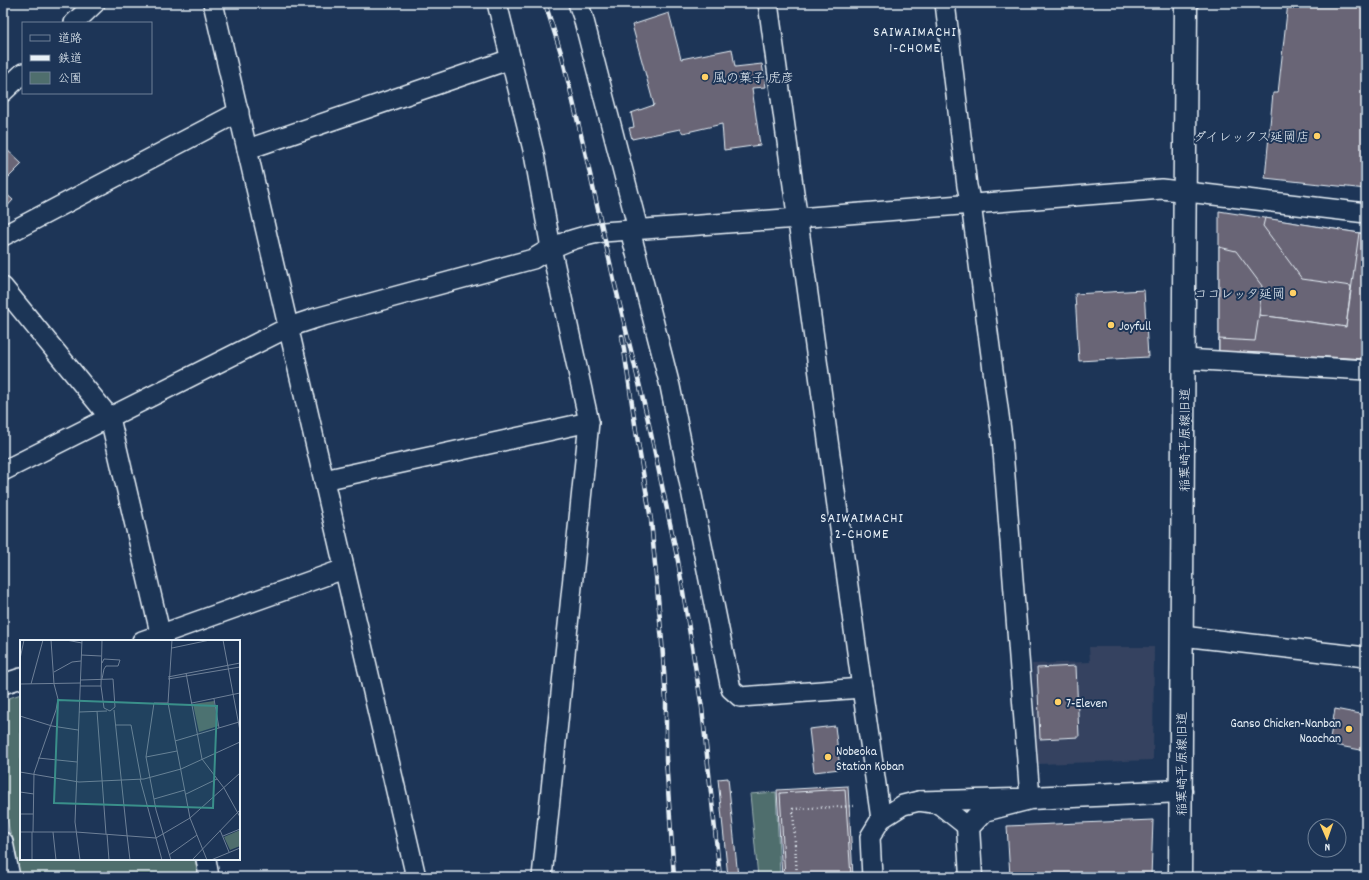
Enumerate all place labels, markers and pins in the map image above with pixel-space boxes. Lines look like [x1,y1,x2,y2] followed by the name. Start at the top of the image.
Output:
[713,70,794,89] place label: 風の菓子 虎彦
[700,72,710,82] marker: 風の菓子 虎彦
[1194,129,1309,148] place label: ダイレックス延岡店
[1312,131,1322,141] marker: ダイレックス延岡店
[1194,286,1285,305] place label: ココレッタ延岡
[1288,288,1298,298] marker: ココレッタ延岡
[1119,318,1151,337] place label: Joyfull
[1106,320,1116,330] marker: Joyfull
[1066,695,1107,714] place label: 7-Eleven
[1053,697,1063,707] marker: 7-Eleven
[1230,715,1341,749] place label: Ganso Chicken-Nanban Naochan
[1344,724,1354,734] marker: Ganso Chicken-Nanban Naochan
[836,743,904,777] place label: Nobeoka Station Koban
[823,752,833,762] marker: Nobeoka Station Koban

